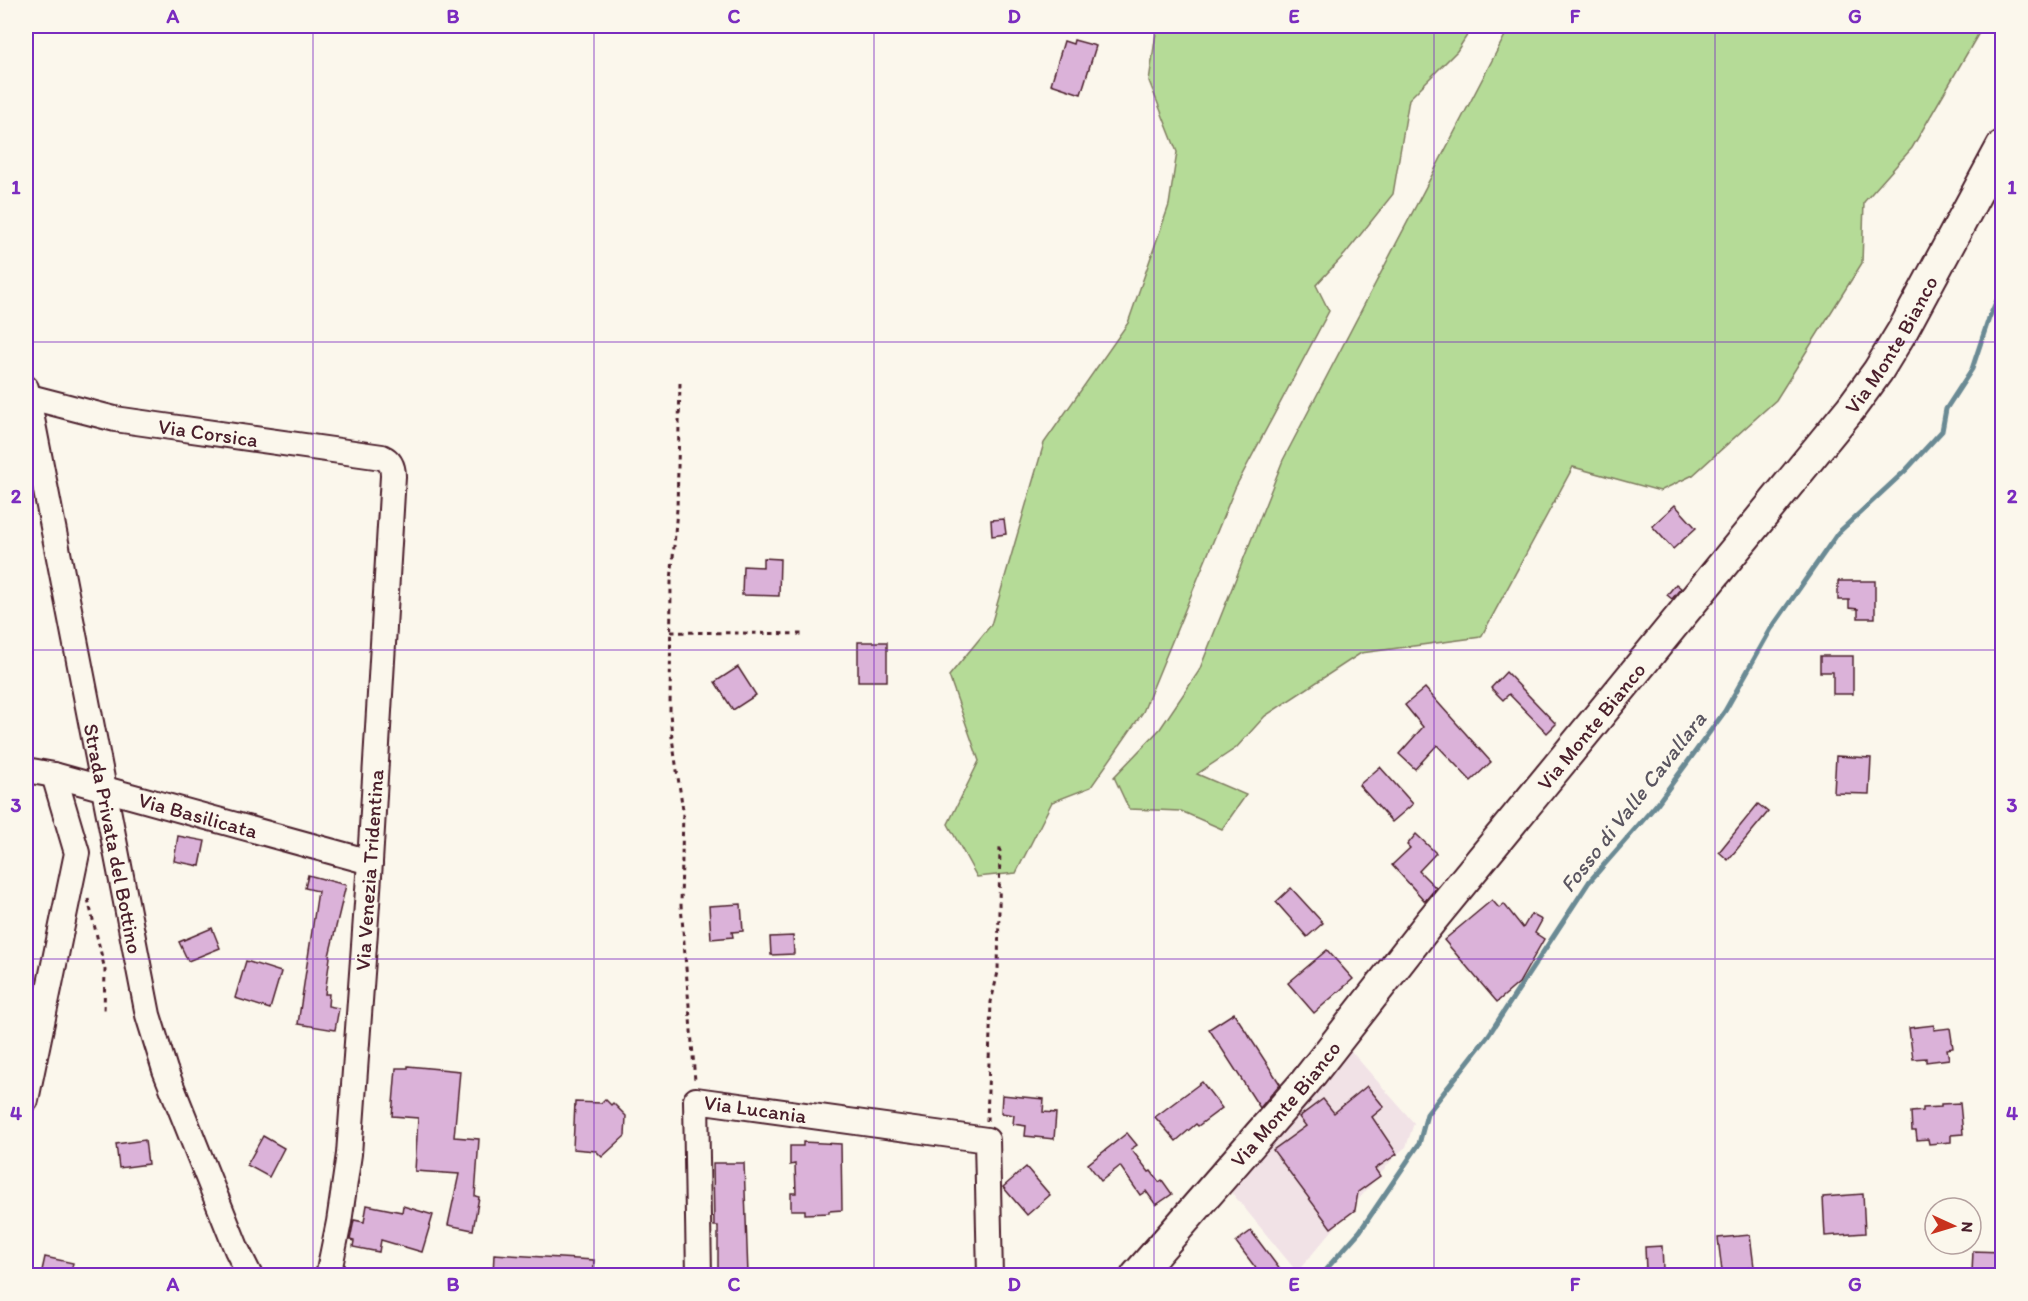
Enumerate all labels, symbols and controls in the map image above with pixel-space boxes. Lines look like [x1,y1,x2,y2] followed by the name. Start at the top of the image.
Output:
[166,4,180,28] text: A
[447,4,460,28] text: B
[728,4,741,28] text: C
[1007,4,1021,28] text: D
[1288,4,1300,28] text: E
[1570,4,1581,28] text: F
[1848,4,1862,28] text: G
[11,175,21,199] text: 1
[2007,175,2017,199] text: 1
[1839,271,1943,418] street label: Via Monte Bianco
[157,413,260,452] street label: Via Corsica
[11,484,22,508] text: 2
[2007,484,2018,508] text: 2
[1531,657,1650,795] street label: Via Monte Bianco
[1554,706,1712,898] water label: Fosso di Valle Cavallara
[79,721,148,956] street label: Strada Privata del Bottino
[349,768,389,972] street label: Via Venezia Tridentina
[136,786,261,843] street label: Via Basilicata
[11,793,22,817] text: 3
[2007,793,2018,817] text: 3
[1225,1035,1345,1172] street label: Via Monte Bianco
[702,1089,808,1128] street label: Via Lucania
[10,1101,22,1125] text: 4
[2006,1101,2018,1125] text: 4
[1923,1196,1983,1256] north arrow
[1958,1221,1977,1233] text: N
[166,1272,180,1296] text: A
[447,1272,460,1296] text: B
[728,1272,741,1296] text: C
[1007,1272,1021,1296] text: D
[1288,1272,1300,1296] text: E
[1570,1272,1581,1296] text: F
[1848,1272,1862,1296] text: G

